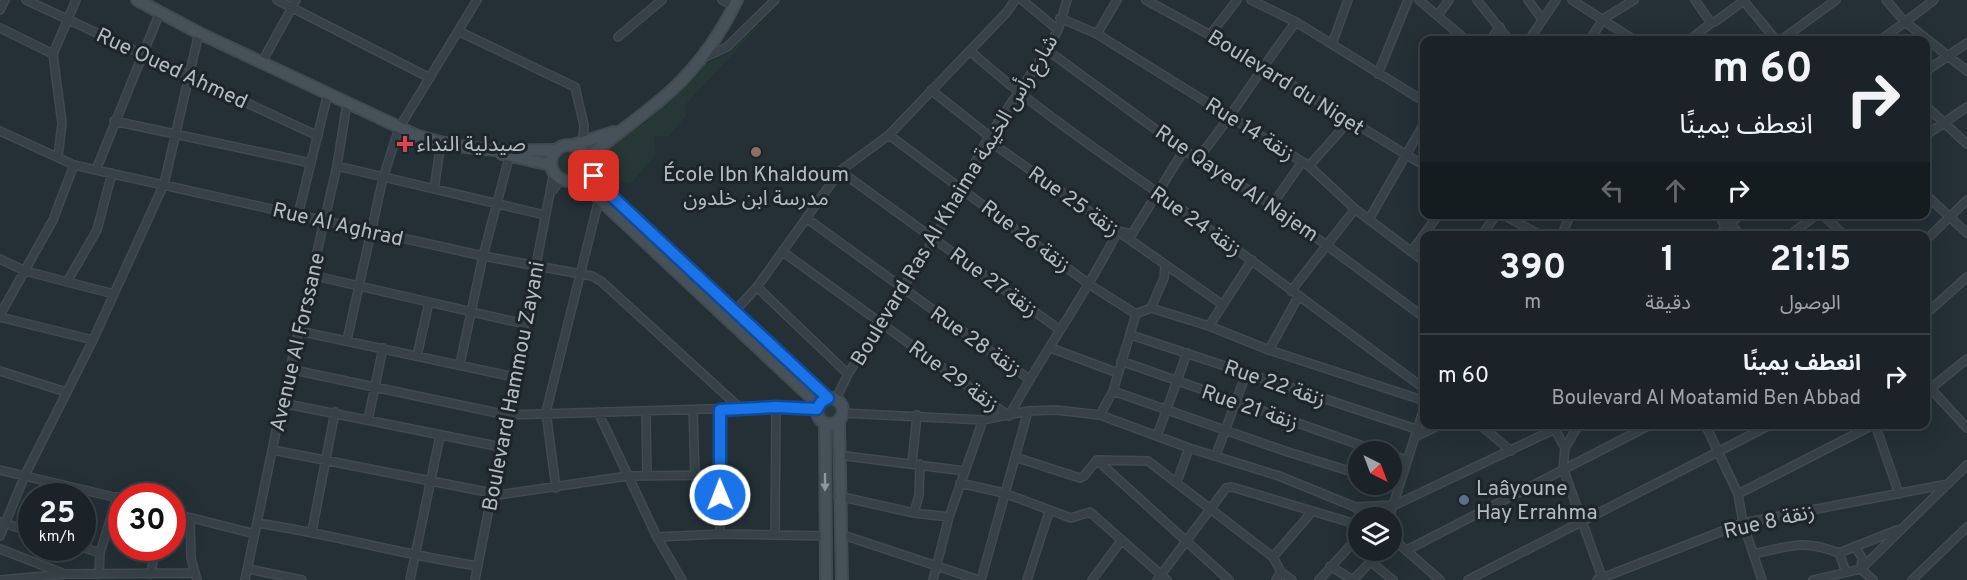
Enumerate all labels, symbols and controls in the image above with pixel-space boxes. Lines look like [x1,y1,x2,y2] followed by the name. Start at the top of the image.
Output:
[91,22,251,116] street label: Rue Oued Ahmed
[1202,24,1368,142] street label: Boulevard du Niget
[845,30,1065,371] street label: Boulevard Ras Al Khaima شارع رأس الخيمة
[1712,44,1813,97] text: 60 m
[1834,60,1912,138] icon: right
[1200,92,1299,168] street label: Rue 14 زنقة
[1679,109,1813,143] text: انعطف يمينًا
[1149,120,1323,249] street label: Rue Qayed Al Najem
[417,132,526,159] place label: صيدلية النداء
[398,137,412,151] marker: صيدلية النداء
[749,145,763,159] marker: École Ibn Khaldoum مدرسة ابن خلدون
[568,150,619,201] pin
[577,159,610,192] icon: arrive
[663,161,849,213] place label: École Ibn Khaldoum مدرسة ابن خلدون
[1022,161,1124,244] street label: Rue 25 زنقة
[1596,174,1629,207] icon: left
[1659,174,1692,207] icon: ahead
[1722,174,1755,207] icon: right
[1144,181,1246,264] street label: Rue 24 زنقة
[975,195,1075,280] street label: Rue 26 زنقة
[270,197,406,254] street label: Rue Al Aghrad
[1661,238,1675,284] text: 1
[1770,238,1851,284] text: 21:15
[944,242,1043,324] street label: Rue 27 زنقة
[1499,246,1566,292] text: 390
[265,250,332,434] street label: Avenue Al Forssane
[477,259,552,513] street label: Boulevard Hammou Zayani
[1524,290,1541,316] text: m
[1645,291,1691,317] text: دقيقة
[1780,291,1841,317] text: الوصول
[924,301,1026,384] street label: Rue 28 زنقة
[903,335,1004,419] street label: Rue 29 زنقة
[1743,351,1861,378] text: انعطف يمينًا
[1220,354,1329,414] street label: Rue 22 زنقة
[1879,360,1912,393] icon: right
[1438,363,1489,390] text: 60 m
[1198,379,1301,438] street label: Rue 21 زنقة
[1551,386,1861,412] text: Boulevard Al Moatamid Ben Abbad
[1348,441,1402,495] north arrow
[1348,441,1402,561] map controls
[688,463,752,527] position arrow
[820,472,830,491] one-way arrow
[1476,476,1598,527] place label: Laâyoune Hay Errahma
[108,483,186,561] speed limit sign: 30
[1457,493,1471,507] marker: Laâyoune Hay Errahma
[39,496,75,533] text: 25
[1721,499,1818,546] street label: Rue 8 زنقة
[1348,507,1402,561] button: layers
[39,528,75,547] text: km/h

